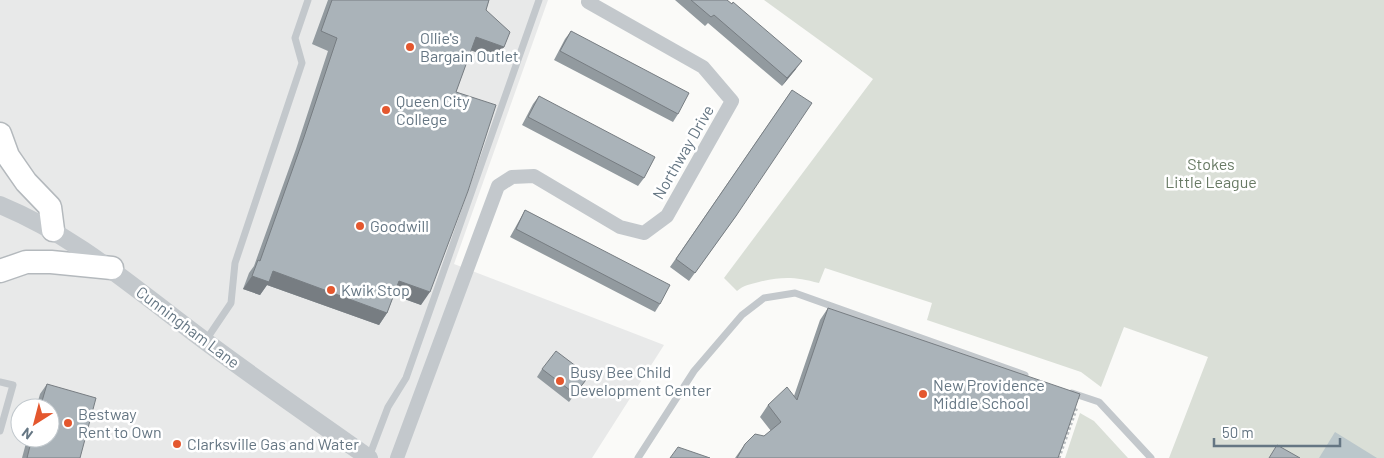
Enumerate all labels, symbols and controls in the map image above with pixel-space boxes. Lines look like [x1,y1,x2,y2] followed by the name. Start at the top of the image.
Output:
[420,28,519,65] place label: Ollie's Bargain Outlet
[404,41,416,53] marker: Ollie's Bargain Outlet
[396,91,470,128] place label: Queen City College
[648,101,717,202] street label: Northway Drive
[380,104,392,116] marker: Queen City College
[1165,154,1257,191] park label: Stokes Little League
[370,216,429,235] place label: Goodwill
[354,220,366,232] marker: Goodwill
[341,280,410,299] place label: Kwik Stop
[133,282,244,372] street label: Cunningham Lane
[325,284,337,296] marker: Kwik Stop
[570,362,712,399] place label: Busy Bee Child Development Center
[554,375,566,387] marker: Busy Bee Child Development Center
[933,375,1045,412] place label: New Providence Middle School
[917,388,929,400] marker: New Providence Middle School
[10,398,60,448] north arrow
[78,404,162,441] place label: Bestway Rent to Own
[1214,416,1340,448] scale bar
[62,417,74,429] marker: Bestway Rent to Own
[1222,423,1254,441] text: 50 m
[18,424,36,444] text: N
[187,434,359,453] place label: Clarksville Gas and Water
[171,438,183,450] marker: Clarksville Gas and Water

